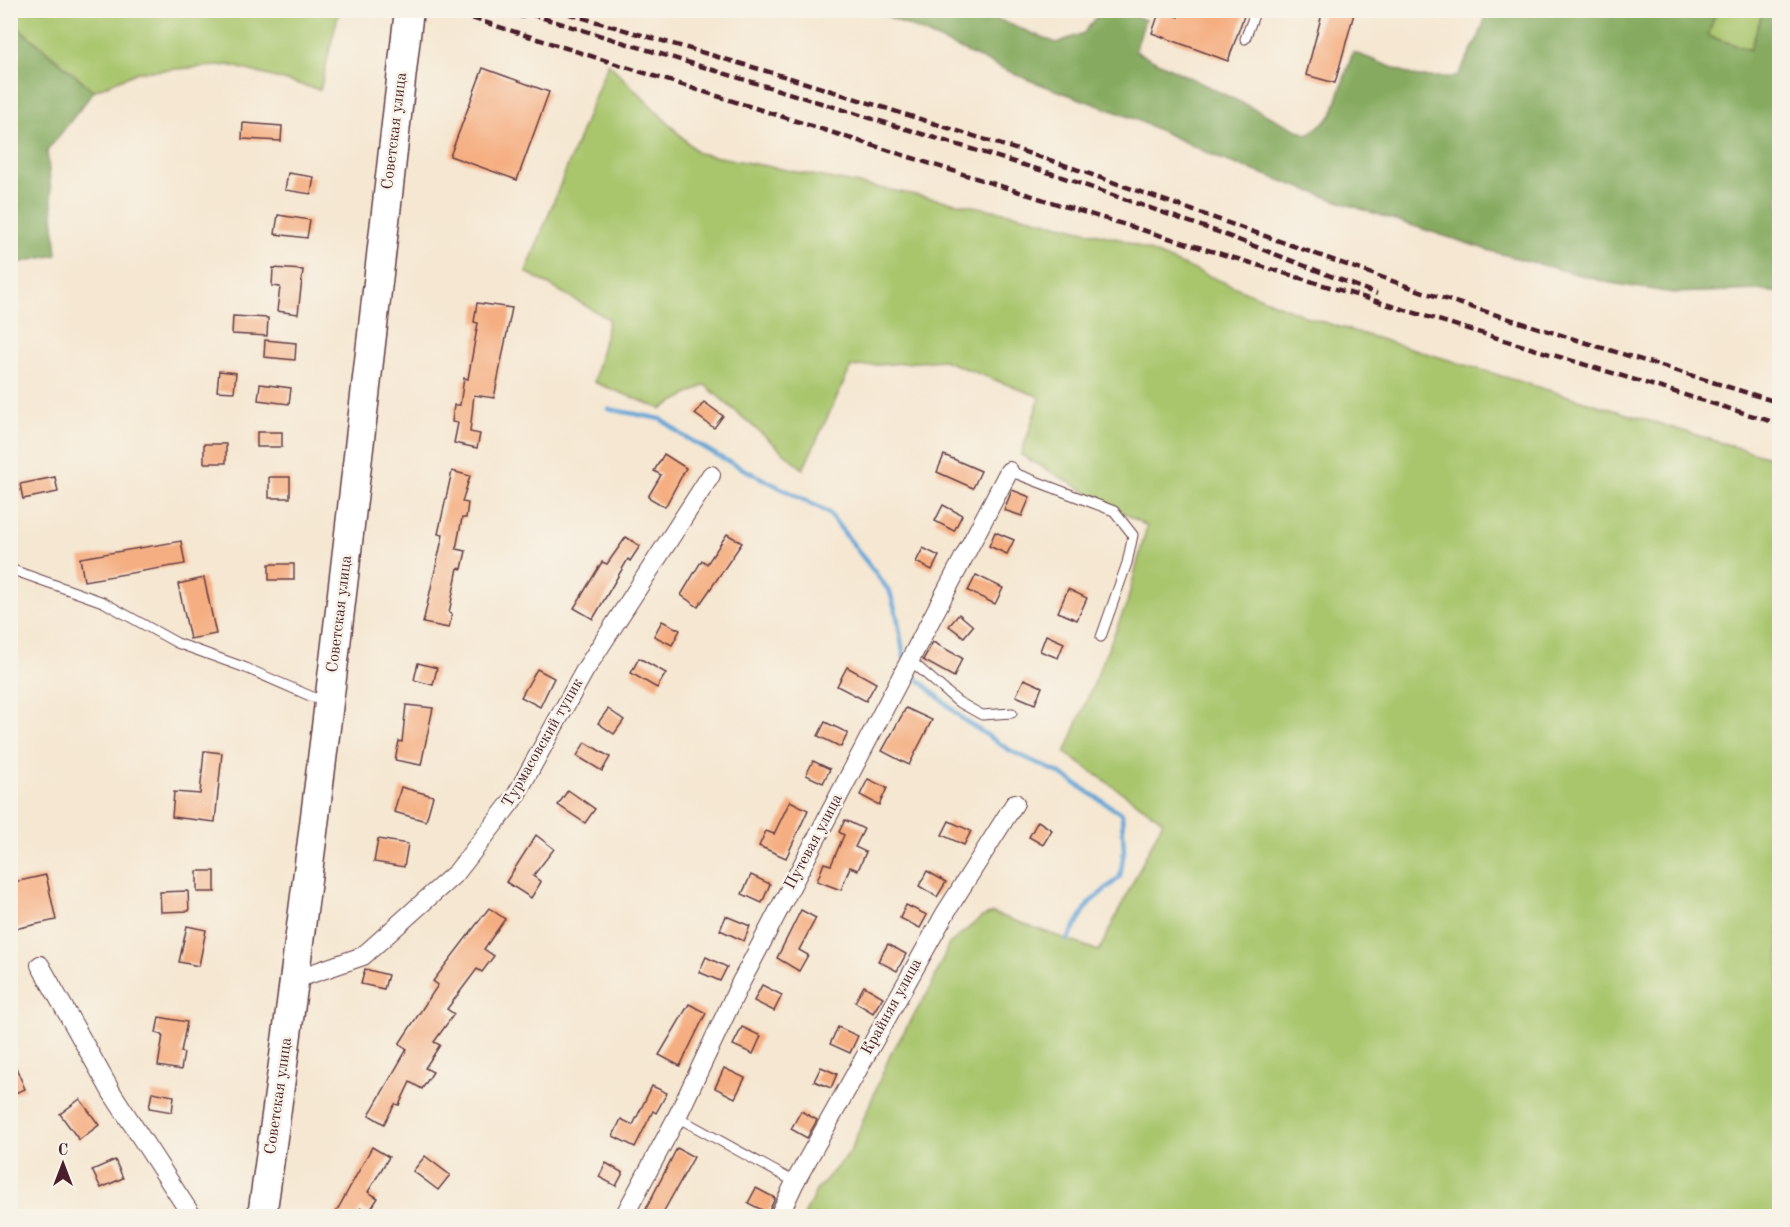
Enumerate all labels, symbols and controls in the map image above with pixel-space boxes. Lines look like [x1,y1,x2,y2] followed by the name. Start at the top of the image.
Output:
[380,71,410,190] street label: Советская улица
[325,554,355,673] street label: Советская улица
[500,676,586,810] street label: Турмасовский тупик
[782,792,846,892] street label: Путевая улица
[859,956,925,1058] street label: Крайняя улица
[263,1036,295,1155] street label: Советская улица
[33,1134,93,1194] north arrow
[58,1143,68,1159] text: С

